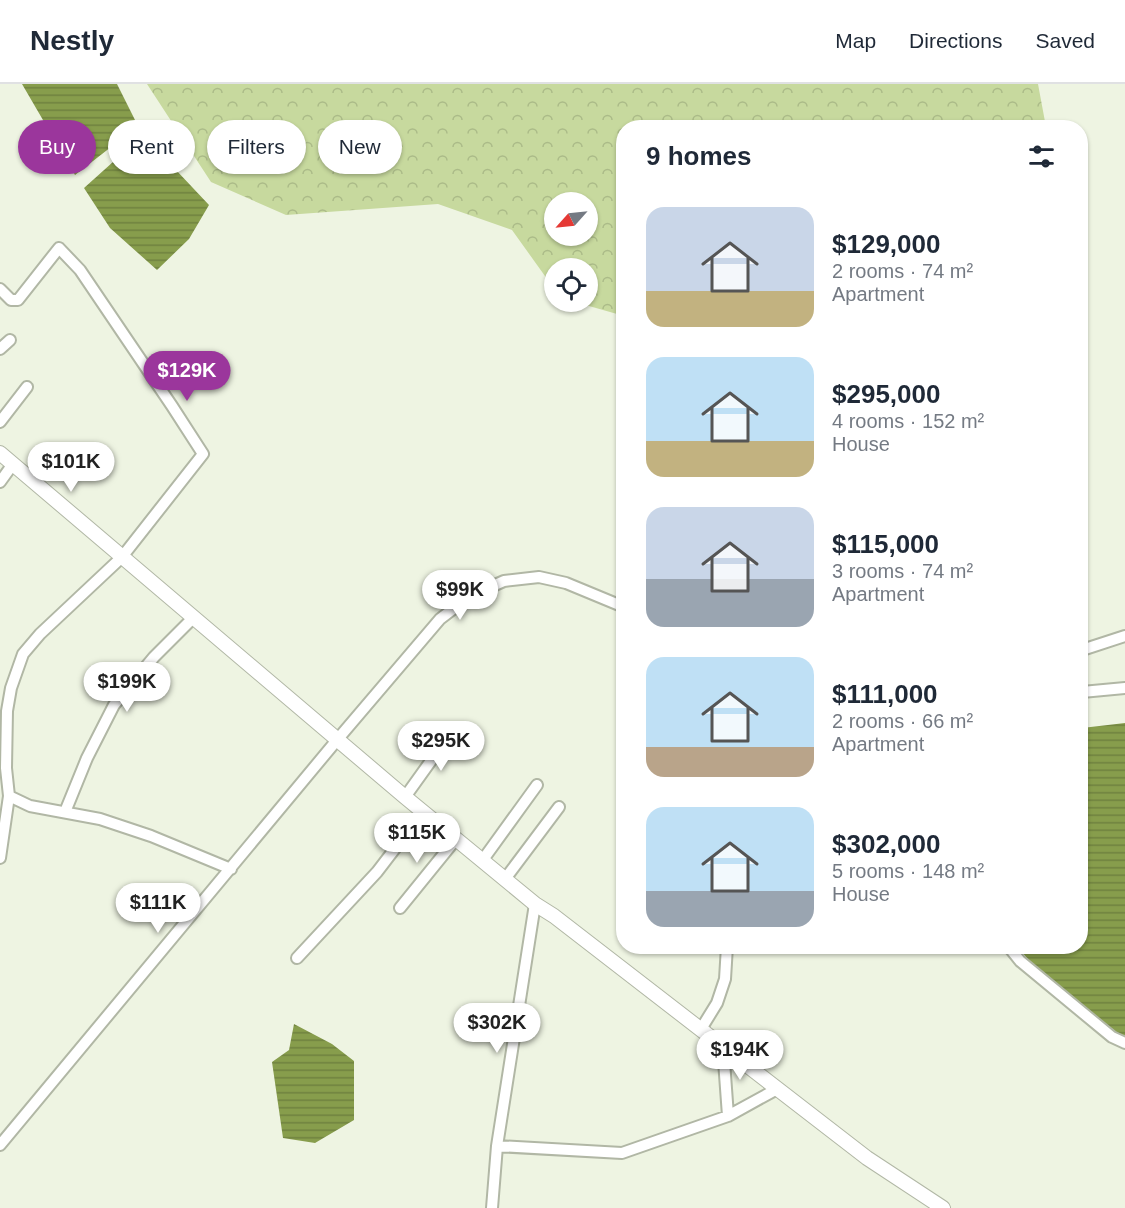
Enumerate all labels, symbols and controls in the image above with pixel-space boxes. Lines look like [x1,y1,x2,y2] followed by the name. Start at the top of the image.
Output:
[30,25,114,56] text: Nestly
[835,29,876,52] text: Map
[909,29,1002,52] text: Directions
[1035,29,1095,52] text: Saved
[18,120,96,174] chip: Buy
[108,120,195,174] chip: Rent
[207,120,306,174] chip: Filters
[318,120,402,174] chip: New
[1025,140,1058,173] icon: filters
[646,141,752,171] text: 9 homes
[544,192,598,246] north arrow
[544,192,598,312] map controls
[832,229,940,259] text: $129,000
[694,231,766,303] icon: home
[544,258,598,312] button: locate
[832,260,973,282] text: 2 rooms · 74 m²
[832,283,924,305] text: Apartment
[145,351,229,402] pin: $129K
[158,359,216,381] text: $129K
[832,379,940,409] text: $295,000
[694,381,766,453] icon: home
[832,410,984,432] text: 4 rooms · 152 m²
[832,433,890,455] text: House
[29,442,113,493] pin: $101K
[42,450,100,472] text: $101K
[832,529,939,559] text: $115,000
[694,531,766,603] icon: home
[832,560,973,582] text: 3 rooms · 74 m²
[424,570,496,621] pin: $99K
[436,578,484,600] text: $99K
[832,583,924,605] text: Apartment
[85,662,169,713] pin: $199K
[98,670,156,692] text: $199K
[832,679,938,709] text: $111,000
[694,681,766,753] icon: home
[832,710,973,732] text: 2 rooms · 66 m²
[399,721,483,772] pin: $295K
[412,729,470,751] text: $295K
[832,733,924,755] text: Apartment
[375,813,459,864] pin: $115K
[388,821,446,843] text: $115K
[832,829,940,859] text: $302,000
[694,831,766,903] icon: home
[832,860,984,882] text: 5 rooms · 148 m²
[116,883,200,934] pin: $111K
[832,883,890,905] text: House
[130,891,186,913] text: $111K
[455,1003,539,1054] pin: $302K
[468,1011,526,1033] text: $302K
[698,1030,782,1081] pin: $194K
[711,1038,769,1060] text: $194K

